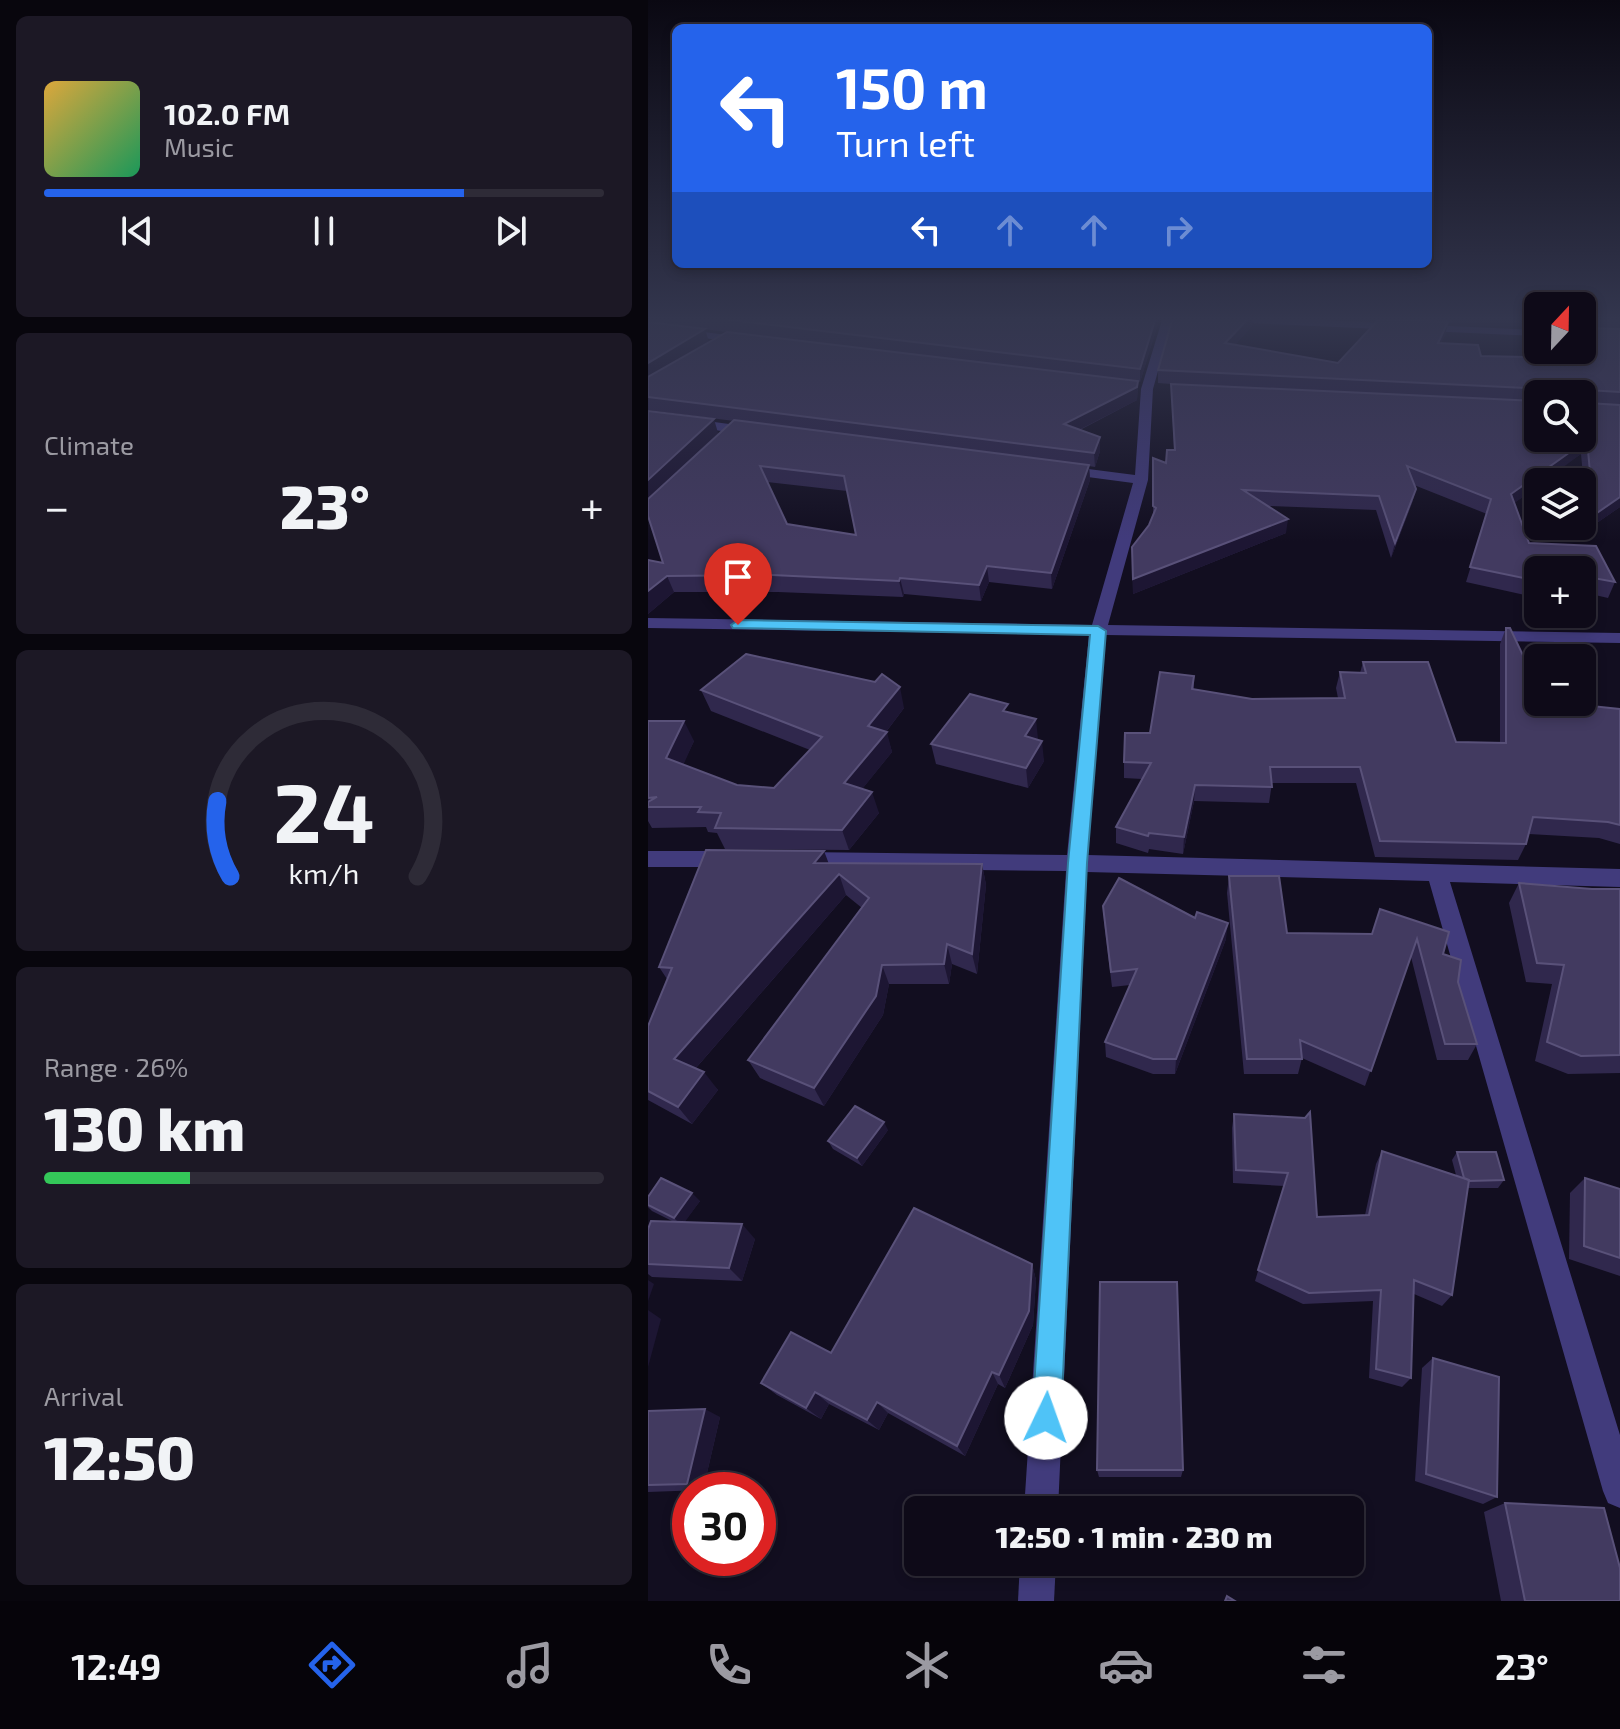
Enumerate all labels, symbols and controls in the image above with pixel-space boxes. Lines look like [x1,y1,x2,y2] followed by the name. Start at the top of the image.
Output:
[836,53,988,120] text: 150 m
[704,56,808,160] icon: left
[164,95,290,131] text: 102.0 FM
[836,121,975,164] text: Turn left
[164,131,234,162] text: Music
[904,208,948,252] icon: left
[988,208,1032,252] icon: ahead
[1072,208,1116,252] icon: ahead
[1156,208,1200,252] icon: right
[115,209,159,253] icon: previous
[302,209,346,253] icon: pause
[489,209,533,253] icon: next
[1524,292,1596,364] north arrow
[1524,292,1596,716] map controls
[1524,380,1596,452] button: search
[44,429,134,460] text: Climate
[1524,468,1596,540] button: layers
[280,469,370,541] text: 23°
[44,479,70,532] text: −
[580,479,604,532] text: +
[704,543,772,625] pin
[716,555,760,599] icon: arrive
[1524,556,1596,628] button: +
[1524,644,1596,716] button: −
[273,759,375,859] text: 24
[289,855,359,890] text: km/h
[44,1051,188,1082] text: Range · 26%
[44,1091,245,1163] text: 130 km
[1004,1376,1088,1460] position arrow
[44,1380,123,1411] text: Arrival
[44,1420,195,1492] text: 12:50
[672,1472,776,1576] speed limit sign: 30
[995,1518,1273,1554] text: 12:50 · 1 min · 230 m
[304,1637,360,1693] icon: directions
[502,1637,558,1693] icon: music
[701,1637,757,1693] icon: phone
[899,1637,955,1693] icon: climate
[1098,1637,1154,1693] icon: car
[1296,1637,1352,1693] icon: filters
[71,1644,161,1687] text: 12:49
[1495,1644,1549,1687] text: 23°

